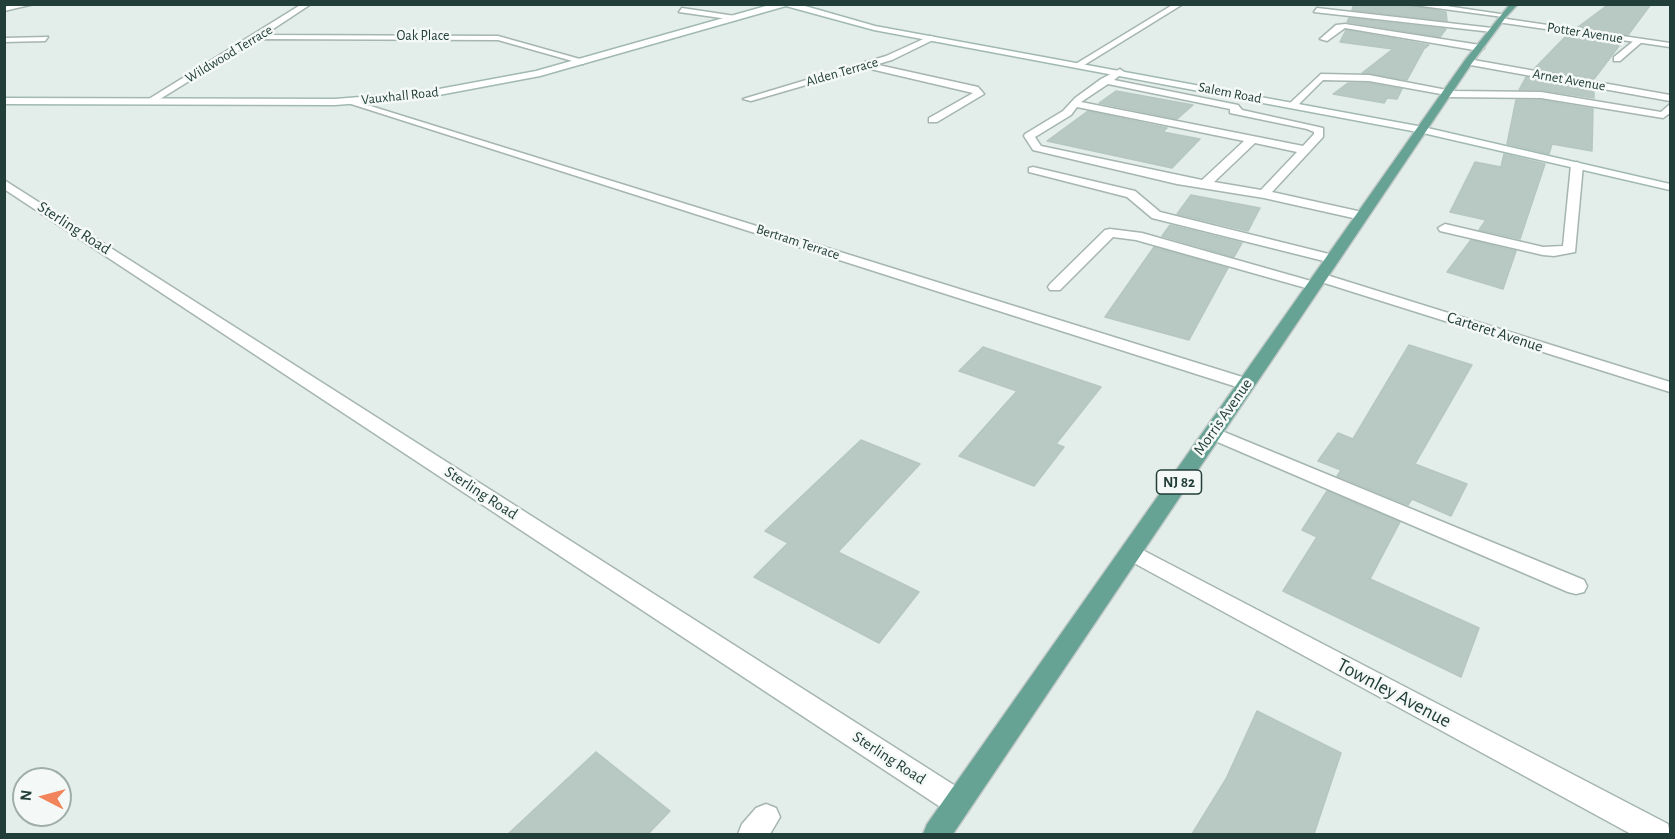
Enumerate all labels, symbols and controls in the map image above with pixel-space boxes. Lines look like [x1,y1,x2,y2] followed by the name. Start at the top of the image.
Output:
[1546,19,1624,47] street label: Potter Avenue
[182,21,276,87] street label: Wildwood Terrace
[396,28,450,44] street label: Oak Place
[804,54,880,90] street label: Alden Terrace
[1531,65,1607,95] street label: Arnet Avenue
[1197,79,1263,107] street label: Salem Road
[361,84,439,108] street label: Vauxhall Road
[34,197,114,259] street label: Sterling Road
[754,221,842,263] street label: Bertram Terrace
[1445,307,1545,357] street label: Carteret Avenue
[1189,375,1257,459] street label: Morris Avenue
[441,462,521,524] street label: Sterling Road
[1156,470,1202,494] road number: NJ 82
[1333,653,1455,733] street label: Townley Avenue
[849,727,929,789] street label: Sterling Road
[12,767,72,827] north arrow
[18,789,35,802] text: N

